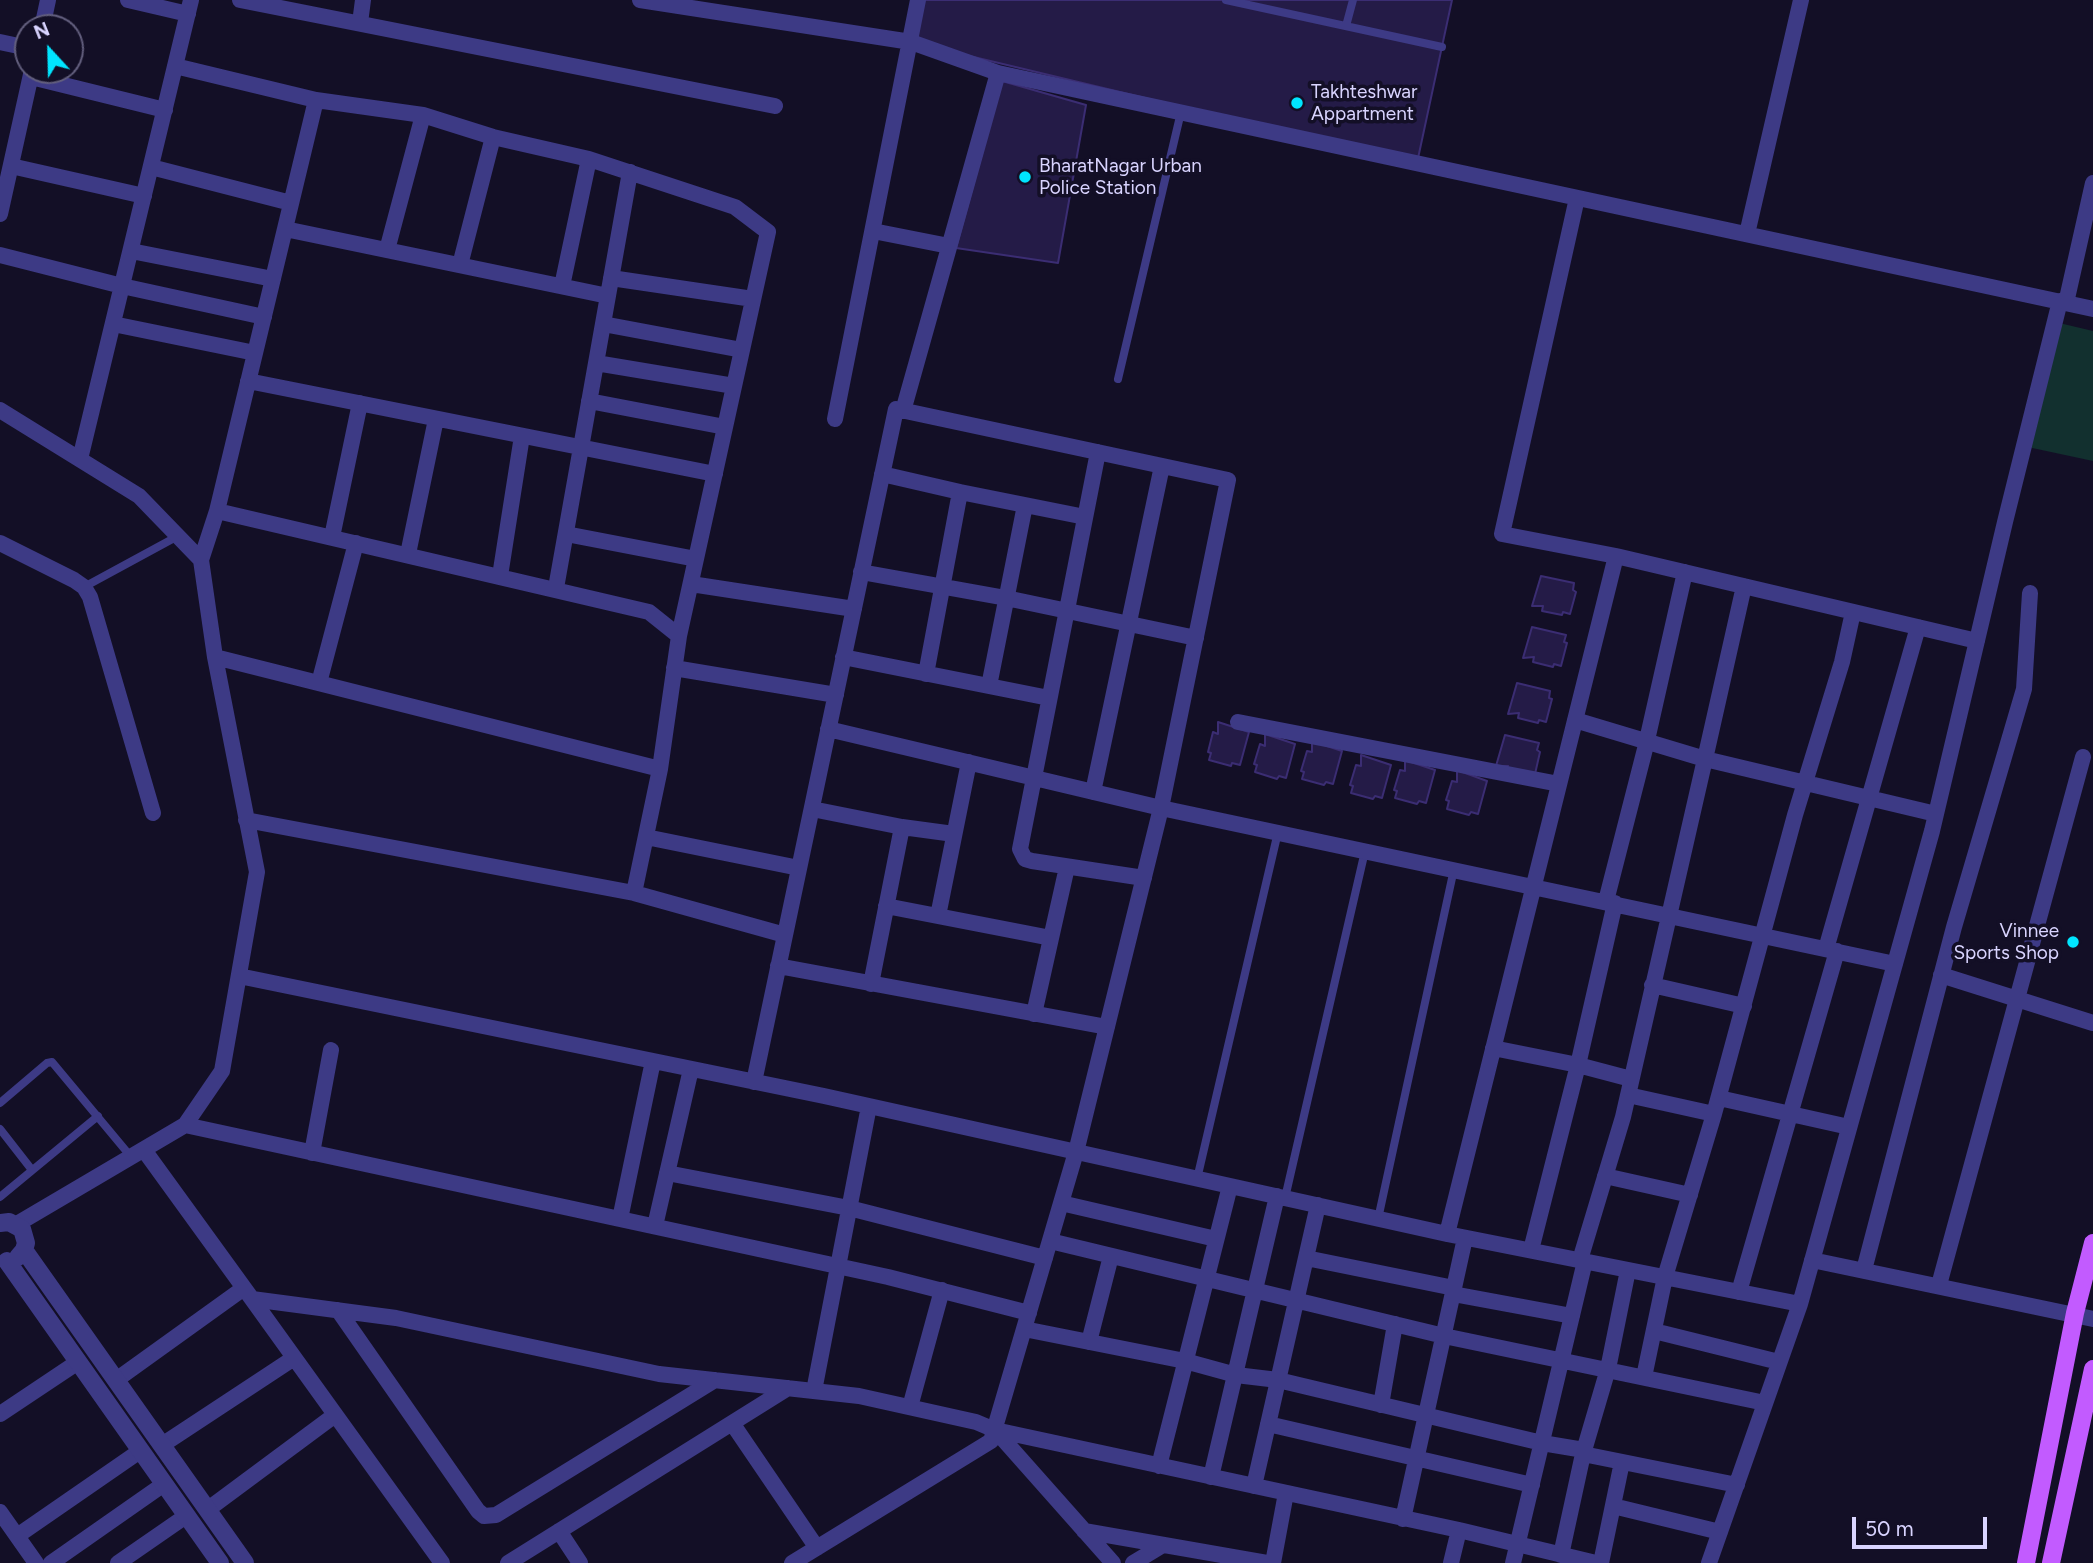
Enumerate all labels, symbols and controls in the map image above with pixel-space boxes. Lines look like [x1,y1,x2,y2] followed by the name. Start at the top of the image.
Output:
[14,14,84,84] north arrow
[31,18,53,44] text: N
[1311,81,1417,125] place label: Takhteshwar Appartment
[1289,95,1305,111] marker: Takhteshwar Appartment
[1039,155,1202,199] place label: BharatNagar Urban Police Station
[1017,169,1033,185] marker: BharatNagar Urban Police Station
[1953,920,2059,964] place label: Vinnee Sports Shop
[2065,934,2081,950] marker: Vinnee Sports Shop
[1855,1504,1990,1548] scale bar
[1865,1516,1914,1541] text: 50 m

